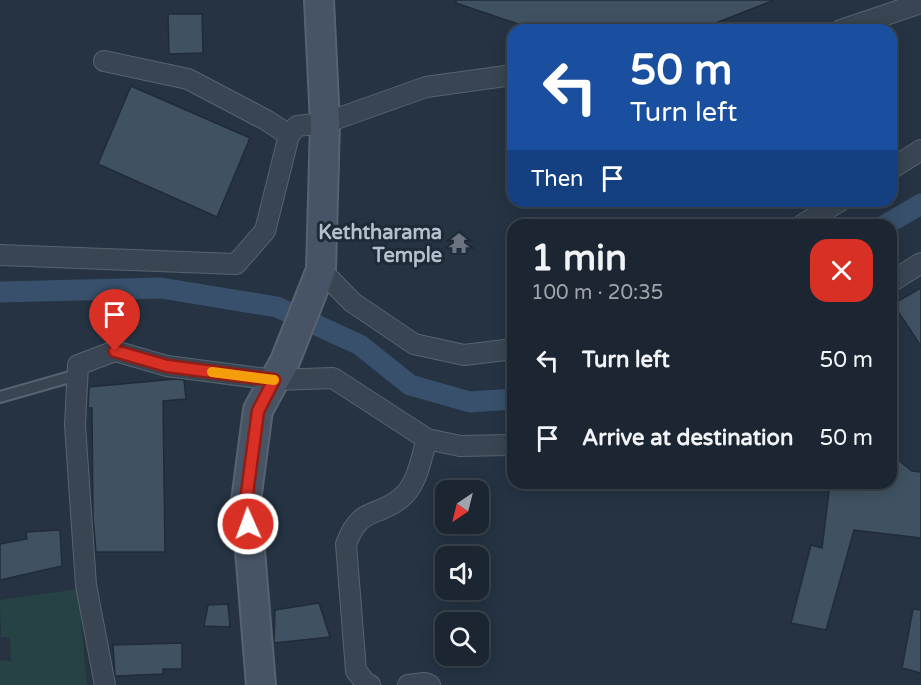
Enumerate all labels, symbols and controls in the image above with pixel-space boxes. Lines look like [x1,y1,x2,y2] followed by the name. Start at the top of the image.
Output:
[630,45,732,96] text: 50 m
[531,48,609,126] icon: left
[630,96,737,129] text: Turn left
[596,162,629,195] icon: arrive
[531,166,584,192] text: Then
[318,221,442,268] place label: Keththarama Temple
[447,231,471,255] temple icon: Keththarama Temple
[531,237,627,280] text: 1 min
[810,239,873,302] button: close
[531,281,663,305] text: 100 m · 20:35
[89,289,140,351] pin
[98,298,131,331] icon: arrive
[531,344,564,377] icon: left
[582,347,670,373] text: Turn left
[819,347,873,373] text: 50 m
[531,422,564,455] icon: arrive
[582,425,793,451] text: Arrive at destination
[819,425,873,451] text: 50 m
[435,480,489,534] north arrow
[435,480,489,666] map controls
[216,492,280,556] position arrow
[435,546,489,600] button: sound
[435,612,489,666] button: search

